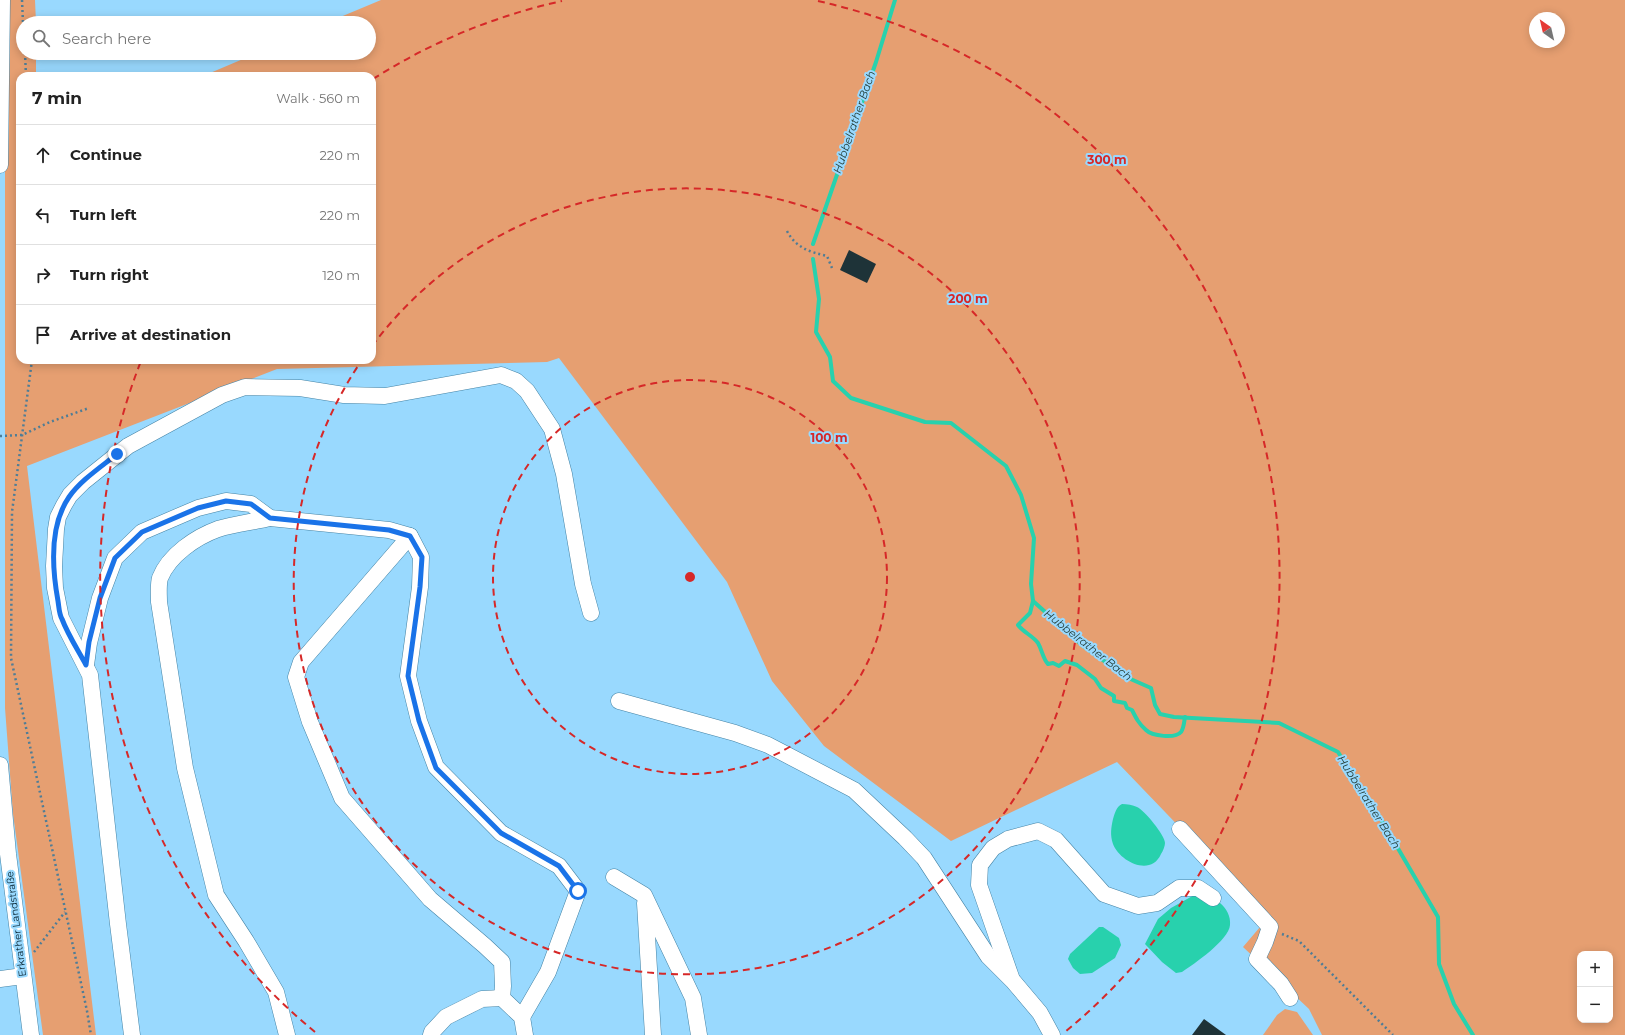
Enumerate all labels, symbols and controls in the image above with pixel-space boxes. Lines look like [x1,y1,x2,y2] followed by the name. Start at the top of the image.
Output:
[1529,12,1565,48] north arrow
[16,16,376,60] search box
[30,27,52,49] icon: search
[62,29,151,48] text: Search here
[830,69,878,175] water label: Hubbelrather Bach
[32,88,82,108] text: 7 min
[276,90,360,106] text: Walk · 560 m
[32,144,54,166] icon: ahead
[70,145,142,164] text: Continue
[319,147,360,163] text: 220 m
[1086,152,1127,167] text: 300 m
[32,204,54,226] icon: left
[70,205,137,224] text: Turn left
[319,207,360,223] text: 220 m
[32,264,54,286] icon: right
[70,265,149,284] text: Turn right
[322,267,360,283] text: 120 m
[948,291,988,306] text: 200 m
[32,324,54,346] icon: arrive
[70,325,231,344] text: Arrive at destination
[811,430,847,445] text: 100 m
[108,445,126,463] route end
[683,570,697,584] centre of rings
[1041,606,1135,684] water label: Hubbelrather Bach
[1335,753,1403,851] water label: Hubbelrather Bach
[3,871,29,977] street label: Erkrather Landstraße
[569,882,587,900] route start
[1577,951,1613,1023] map controls
[1577,951,1613,987] button: +
[1577,987,1613,1023] button: −

